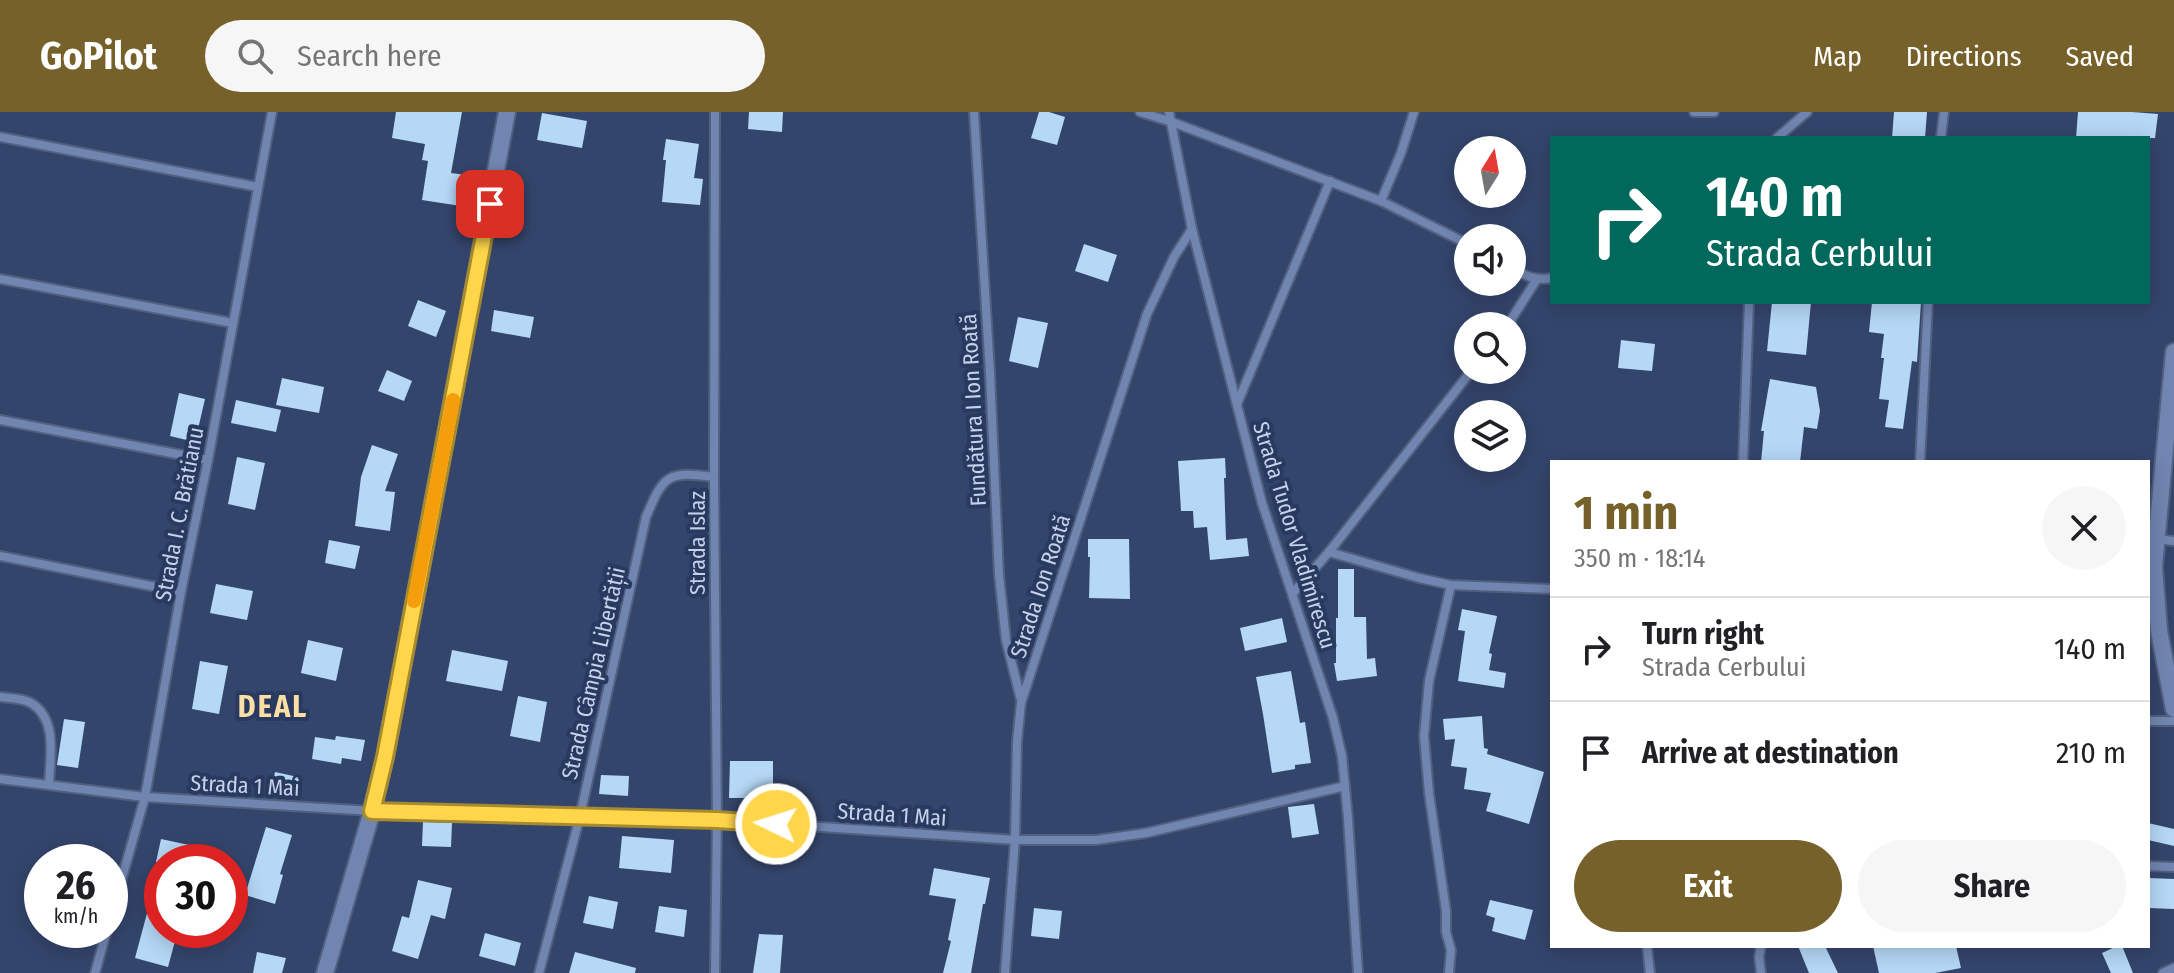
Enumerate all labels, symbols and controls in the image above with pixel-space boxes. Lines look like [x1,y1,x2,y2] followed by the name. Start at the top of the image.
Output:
[205,20,765,92] search box
[40,33,157,79] text: GoPilot
[233,34,277,78] icon: search
[297,38,442,74] text: Search here
[1813,40,1862,73] text: Map
[1906,40,2022,73] text: Directions
[2066,40,2134,73] text: Saved
[1454,136,1526,208] north arrow
[1454,136,1526,472] map controls
[1706,164,1843,231] text: 140 m
[1574,168,1678,272] icon: right
[456,170,524,238] pin
[468,182,512,226] icon: arrive
[1454,224,1526,296] button: sound
[1706,232,1933,276] text: Strada Cerbului
[1454,312,1526,384] button: search
[955,313,992,507] street label: Fundătura I Ion Roată
[1454,400,1526,472] button: layers
[1247,418,1342,652] street label: Strada Tudor Vladimirescu
[149,425,210,603] street label: Strada I. C. Brătianu
[1574,484,1679,542] text: 1 min
[2042,486,2126,570] button: close
[684,491,711,595] street label: Strada Islaz
[1005,511,1076,661] street label: Strada Ion Roată
[1574,543,1705,574] text: 350 m · 18:14
[556,564,631,782] street label: Strada Câmpia Libertății
[1642,616,1764,652] text: Turn right
[1574,627,1618,671] icon: right
[2054,631,2126,667] text: 140 m
[1642,652,1806,683] text: Strada Cerbului
[238,689,308,725] district label: DEAL
[1574,731,1618,775] icon: arrive
[1642,735,1899,771] text: Arrive at destination
[2056,735,2126,771] text: 210 m
[190,769,300,802] street label: Strada 1 Mai
[734,782,818,866] position arrow
[836,797,947,832] street label: Strada 1 Mai
[1574,840,1842,932] button: Exit
[1858,840,2126,932] button: Share
[144,844,248,948] speed limit sign: 30
[56,862,96,910] text: 26
[54,904,98,928] text: km/h

